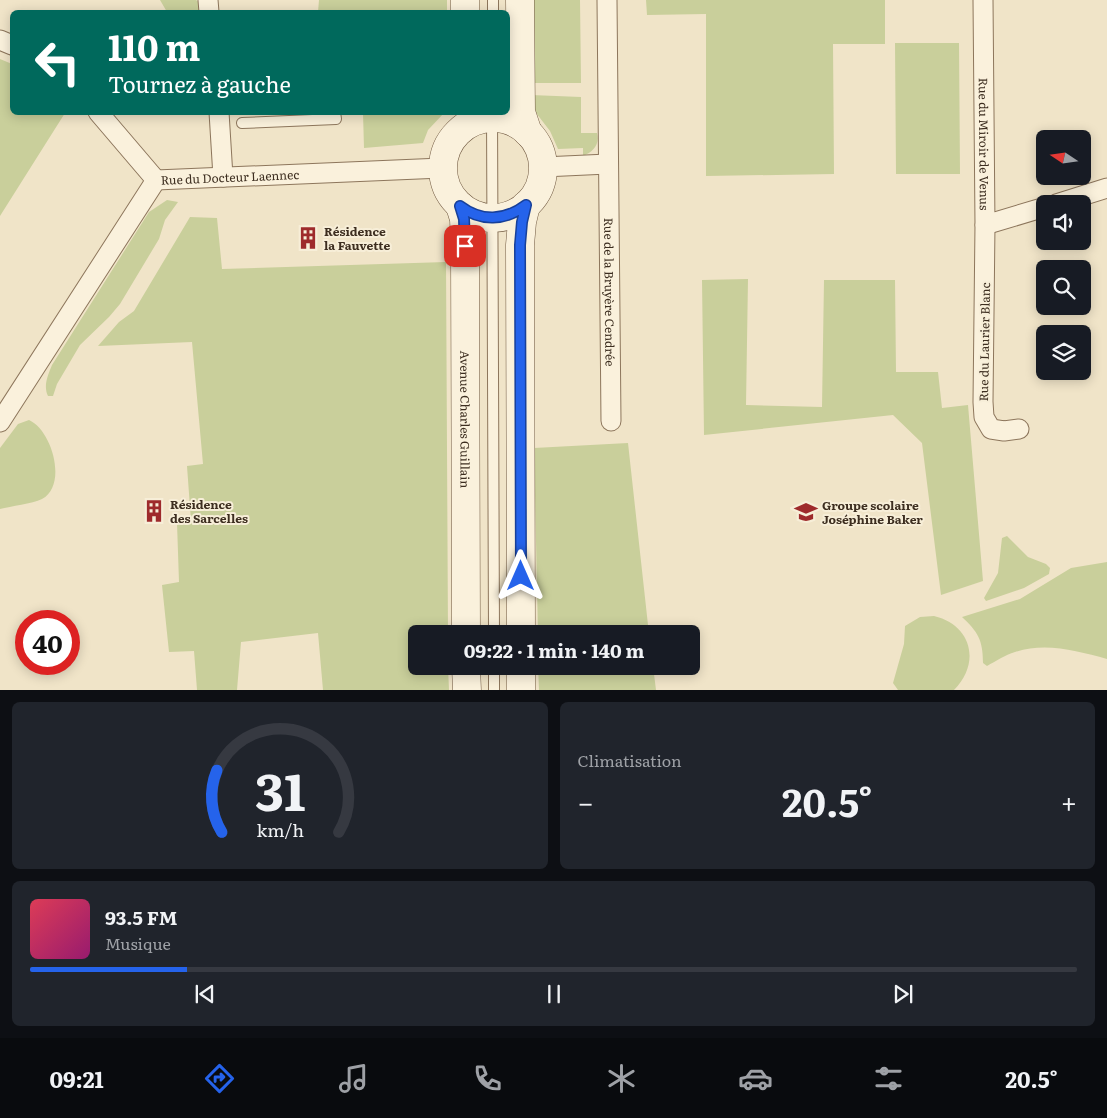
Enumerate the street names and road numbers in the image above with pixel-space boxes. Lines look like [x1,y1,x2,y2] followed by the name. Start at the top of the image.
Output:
[975,78,994,211] street label: Rue du Miroir de Venus
[160,165,300,189] street label: Rue du Docteur Laennec
[600,218,619,366] street label: Rue de la Bruyère Cendrée
[974,282,994,402] street label: Rue du Laurier Blanc
[456,351,475,488] street label: Avenue Charles Guillain

